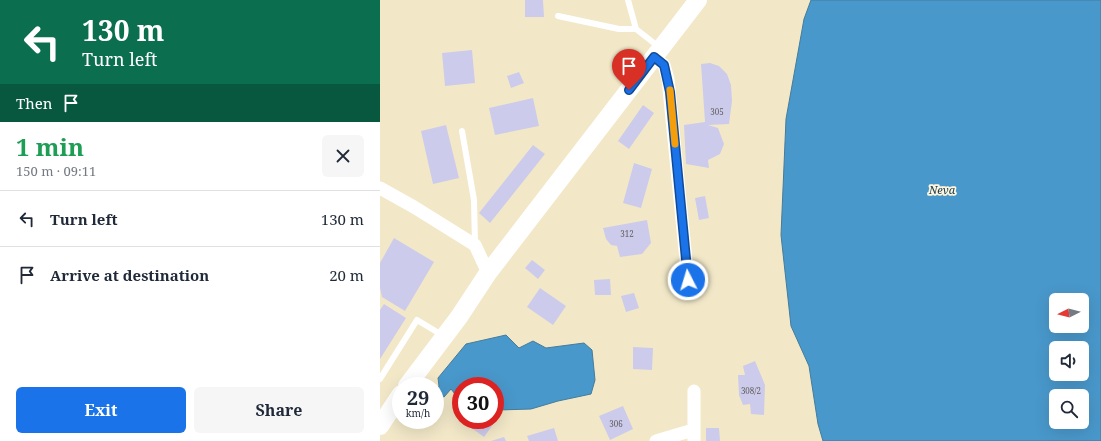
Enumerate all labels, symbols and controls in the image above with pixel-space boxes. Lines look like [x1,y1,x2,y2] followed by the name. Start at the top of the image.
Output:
[82,11,164,49] text: 130 m
[16,16,68,68] icon: left
[82,47,157,71] text: Turn left
[612,49,646,90] pin
[618,55,640,77] icon: arrive
[60,92,82,114] icon: arrive
[16,93,52,113] text: Then
[710,106,724,117] house number: 305
[16,130,84,163] text: 1 min
[322,135,364,177] button: close
[16,162,96,180] text: 150 m · 09:11
[928,182,956,197] water label: Neva
[16,208,38,230] icon: left
[50,209,118,229] text: Turn left
[321,209,364,229] text: 130 m
[620,228,634,239] house number: 312
[667,259,709,301] position arrow
[16,264,38,286] icon: arrive
[50,265,209,285] text: Arrive at destination
[329,265,364,285] text: 20 m
[1049,293,1089,333] north arrow
[1049,293,1089,429] map controls
[1049,341,1089,381] button: sound
[452,377,504,429] speed limit sign: 30
[407,384,429,411] text: 29
[741,385,761,396] house number: 308/2
[16,387,186,433] button: Exit
[194,387,364,433] button: Share
[1049,389,1089,429] button: search
[406,406,430,420] text: km/h
[609,418,623,429] house number: 306

